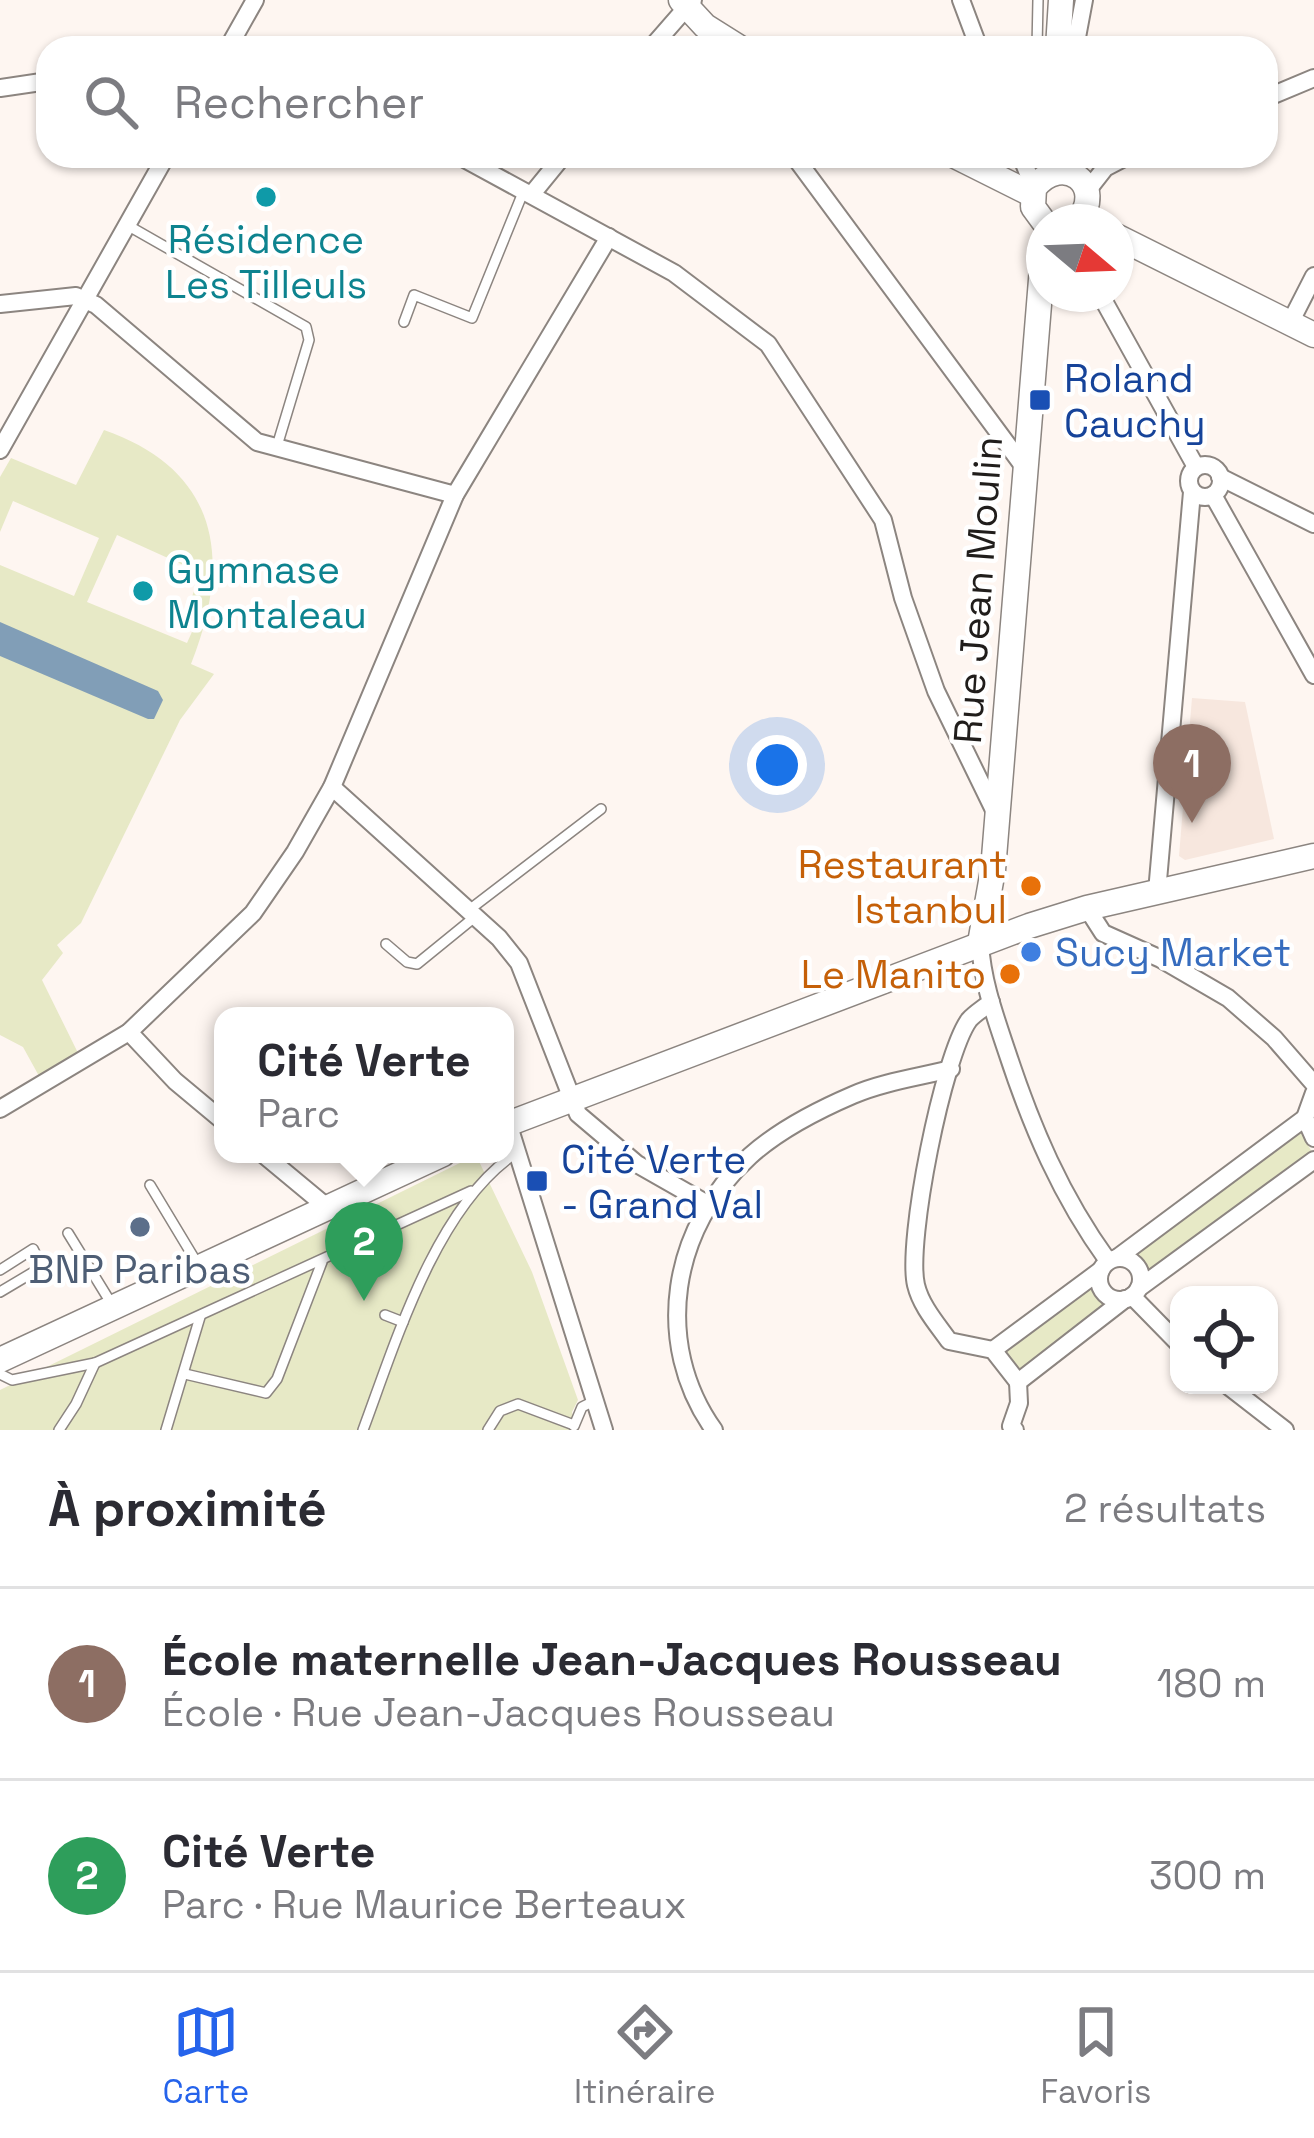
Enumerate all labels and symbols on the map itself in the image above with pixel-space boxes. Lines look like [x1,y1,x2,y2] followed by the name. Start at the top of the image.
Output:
[253,184,279,210] marker: Résidence Les Tilleuls
[1026,204,1134,312] north arrow
[165,215,367,309] place label: Résidence Les Tilleuls
[1064,354,1206,448] place label: Roland Cauchy
[1027,387,1053,413] marker: Roland Cauchy
[943,435,1013,745] street label: Rue Jean Moulin
[167,545,367,639] place label: Gymnase Montaleau
[130,578,156,604] marker: Gymnase Montaleau
[1153,724,1231,823] pin: 1
[747,735,807,795] your location
[798,840,1007,934] place label: Restaurant Istanbul
[1018,873,1044,899] marker: Restaurant Istanbul
[1055,928,1291,977] place label: Sucy Market
[1018,939,1044,965] marker: Sucy Market
[801,950,986,999] place label: Le Manito
[997,961,1023,987] marker: Le Manito
[561,1135,763,1229] place label: Cité Verte - Grand Val
[524,1168,550,1194] marker: Cité Verte - Grand Val
[325,1202,403,1301] pin: 2
[127,1214,153,1240] marker: BNP Paribas
[29,1245,251,1294] place label: BNP Paribas

